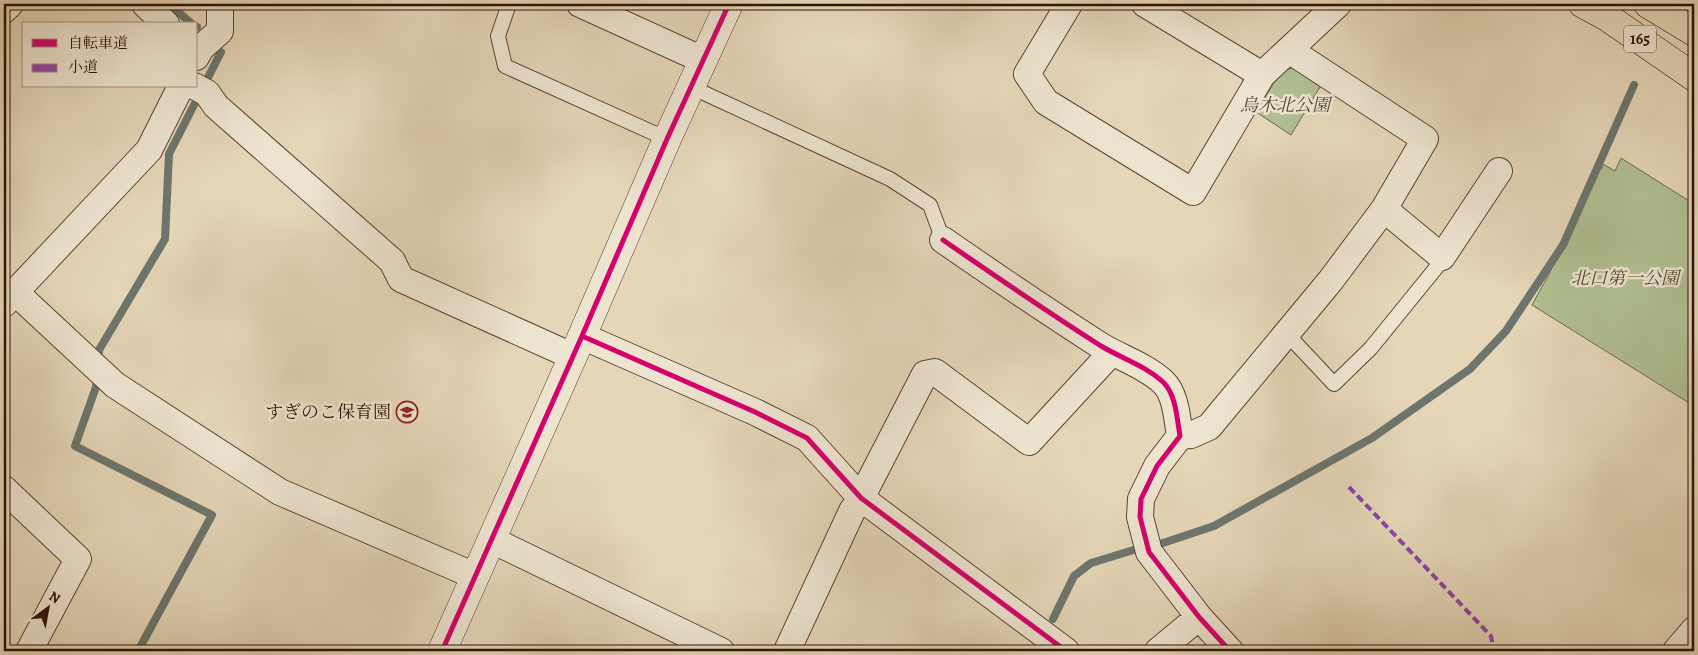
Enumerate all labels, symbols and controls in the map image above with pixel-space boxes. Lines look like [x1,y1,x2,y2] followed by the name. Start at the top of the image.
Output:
[22,22,198,88] legend
[1624,26,1656,52] road number: 165
[68,33,128,53] text: 自転車道
[68,57,98,77] text: 小道
[1240,93,1333,117] park label: 烏木北公園
[1571,266,1682,290] park label: 北口第一公園
[265,400,391,424] place label: すぎのこ保育園
[395,400,419,424] school or university icon: すぎのこ保育園
[22,582,72,632] north arrow
[45,587,64,608] text: N

